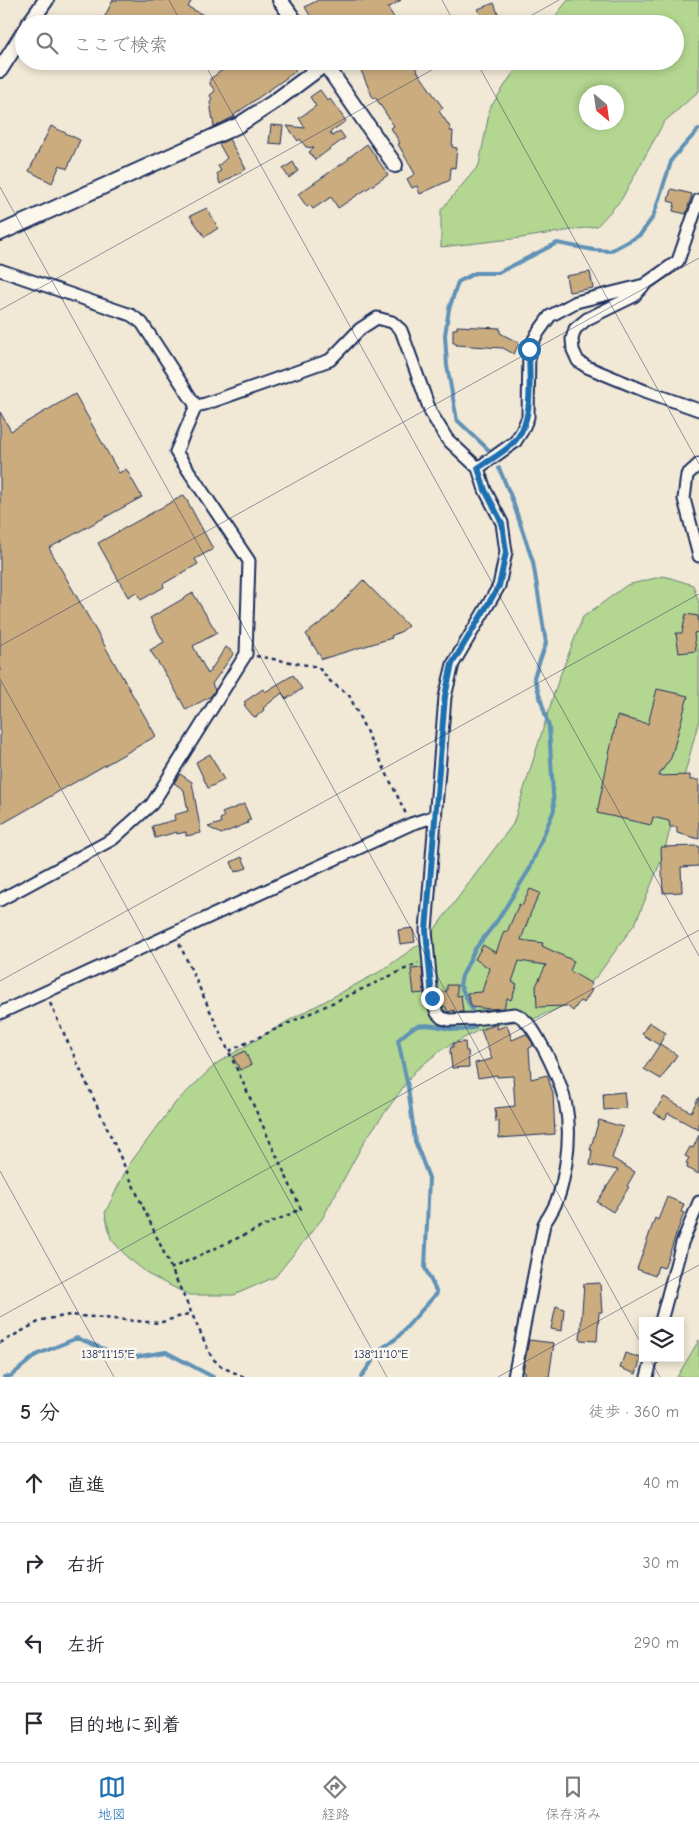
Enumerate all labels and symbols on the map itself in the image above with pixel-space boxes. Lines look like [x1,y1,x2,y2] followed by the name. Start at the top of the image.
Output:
[579,85,624,130] north arrow
[518,338,541,361] route start
[421,987,444,1010] route end
[81,1347,135,1361] text: 138°11'15"E
[354,1347,408,1361] text: 138°11'10"E

